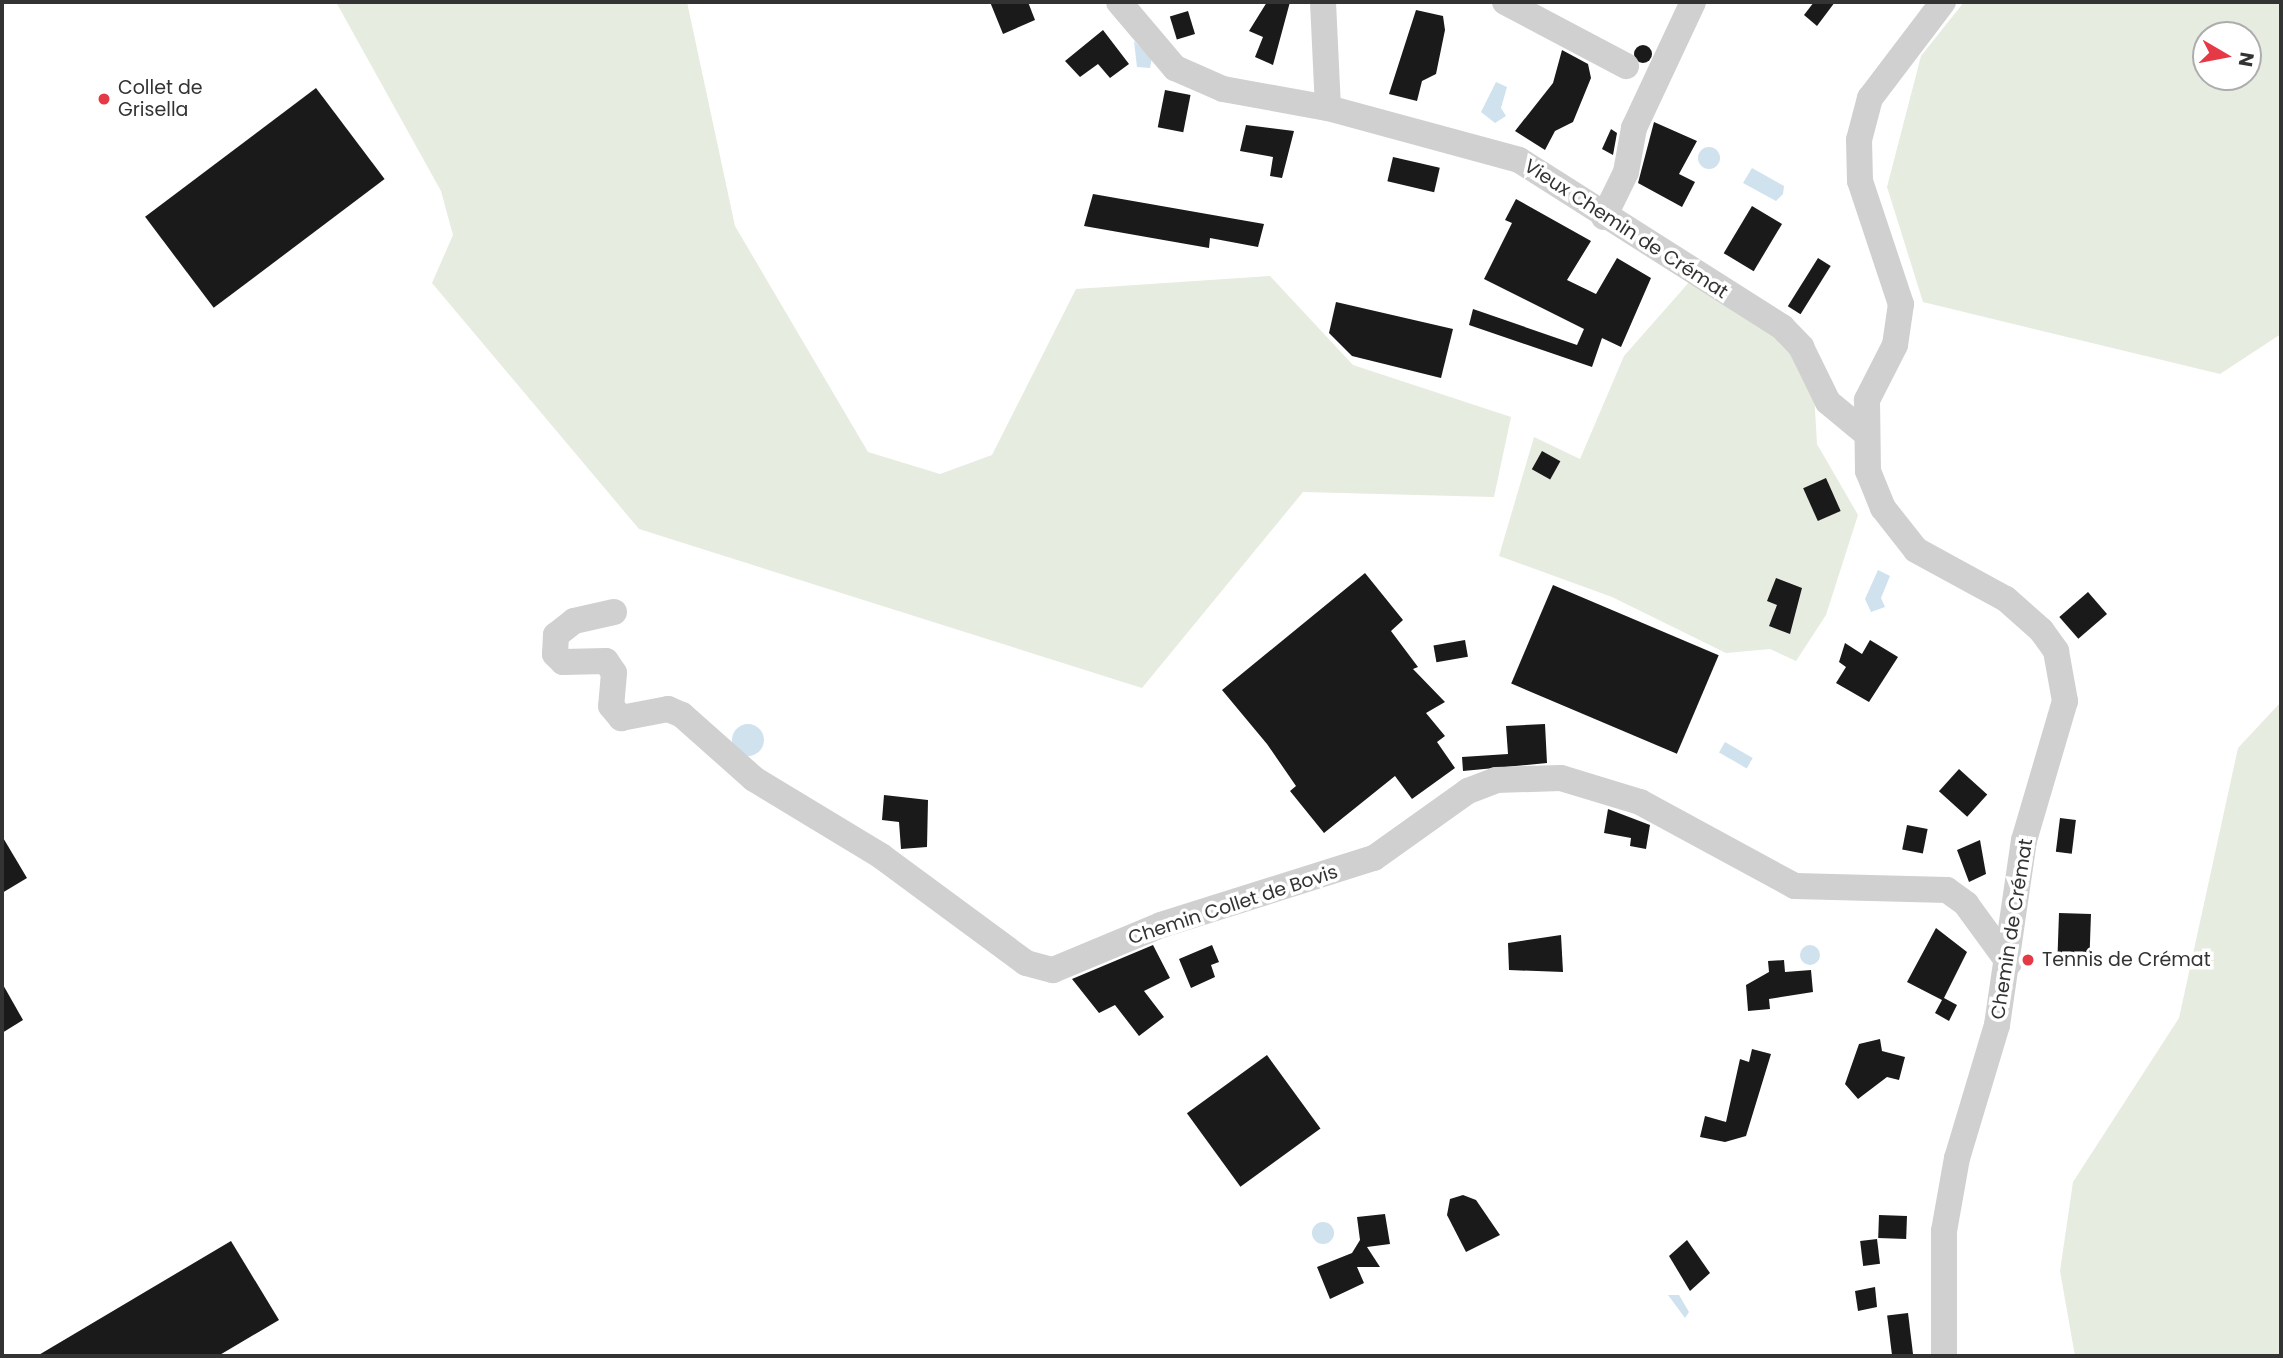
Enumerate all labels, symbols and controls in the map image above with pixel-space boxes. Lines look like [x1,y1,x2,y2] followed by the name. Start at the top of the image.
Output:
[2192,21,2262,91] north arrow
[2232,50,2261,69] text: N
[118,77,203,121] place label: Collet de Grisella
[96,91,112,107] marker: Collet de Grisella
[1520,155,1732,303] street label: Vieux Chemin de Crémat
[1986,837,2038,1021] street label: Chemin de Crémat
[1125,860,1341,950] street label: Chemin Collet de Bovis
[2042,949,2211,971] place label: Tennis de Crémat
[2020,952,2036,968] marker: Tennis de Crémat

